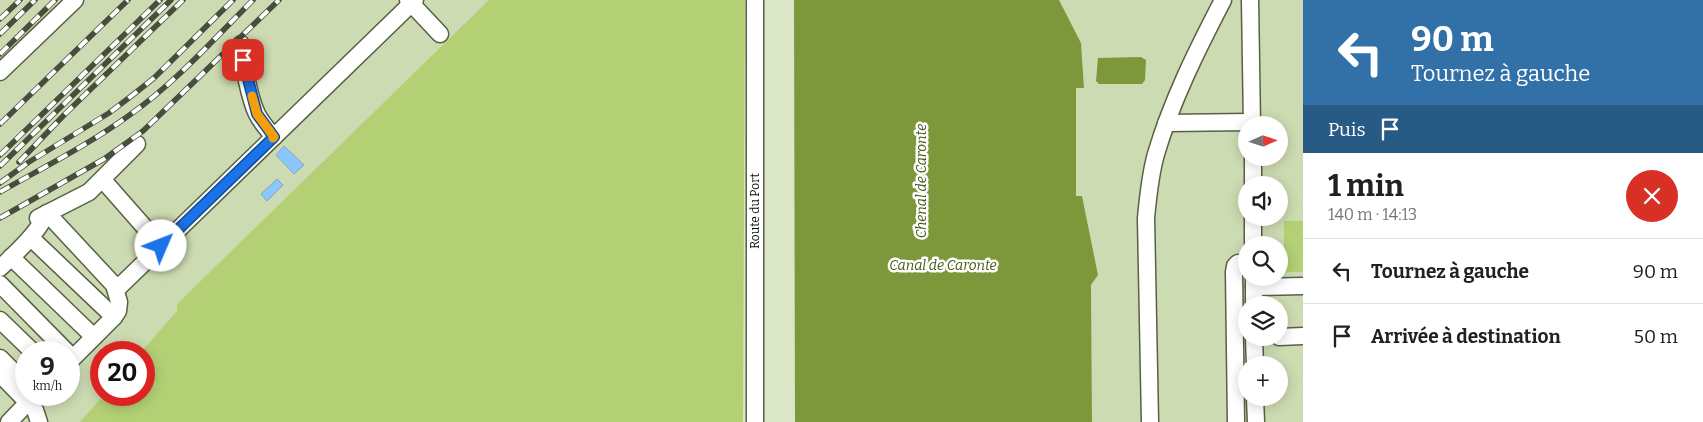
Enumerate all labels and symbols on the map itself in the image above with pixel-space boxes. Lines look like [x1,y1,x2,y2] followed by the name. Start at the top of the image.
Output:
[222,39,264,81] pin
[1238,116,1288,166] north arrow
[913,124,930,238] water label: Chenal de Caronte
[748,173,762,249] street label: Route du Port
[134,219,186,271] position arrow
[889,257,997,274] water label: Canal de Caronte
[90,341,155,406] speed limit sign: 20

